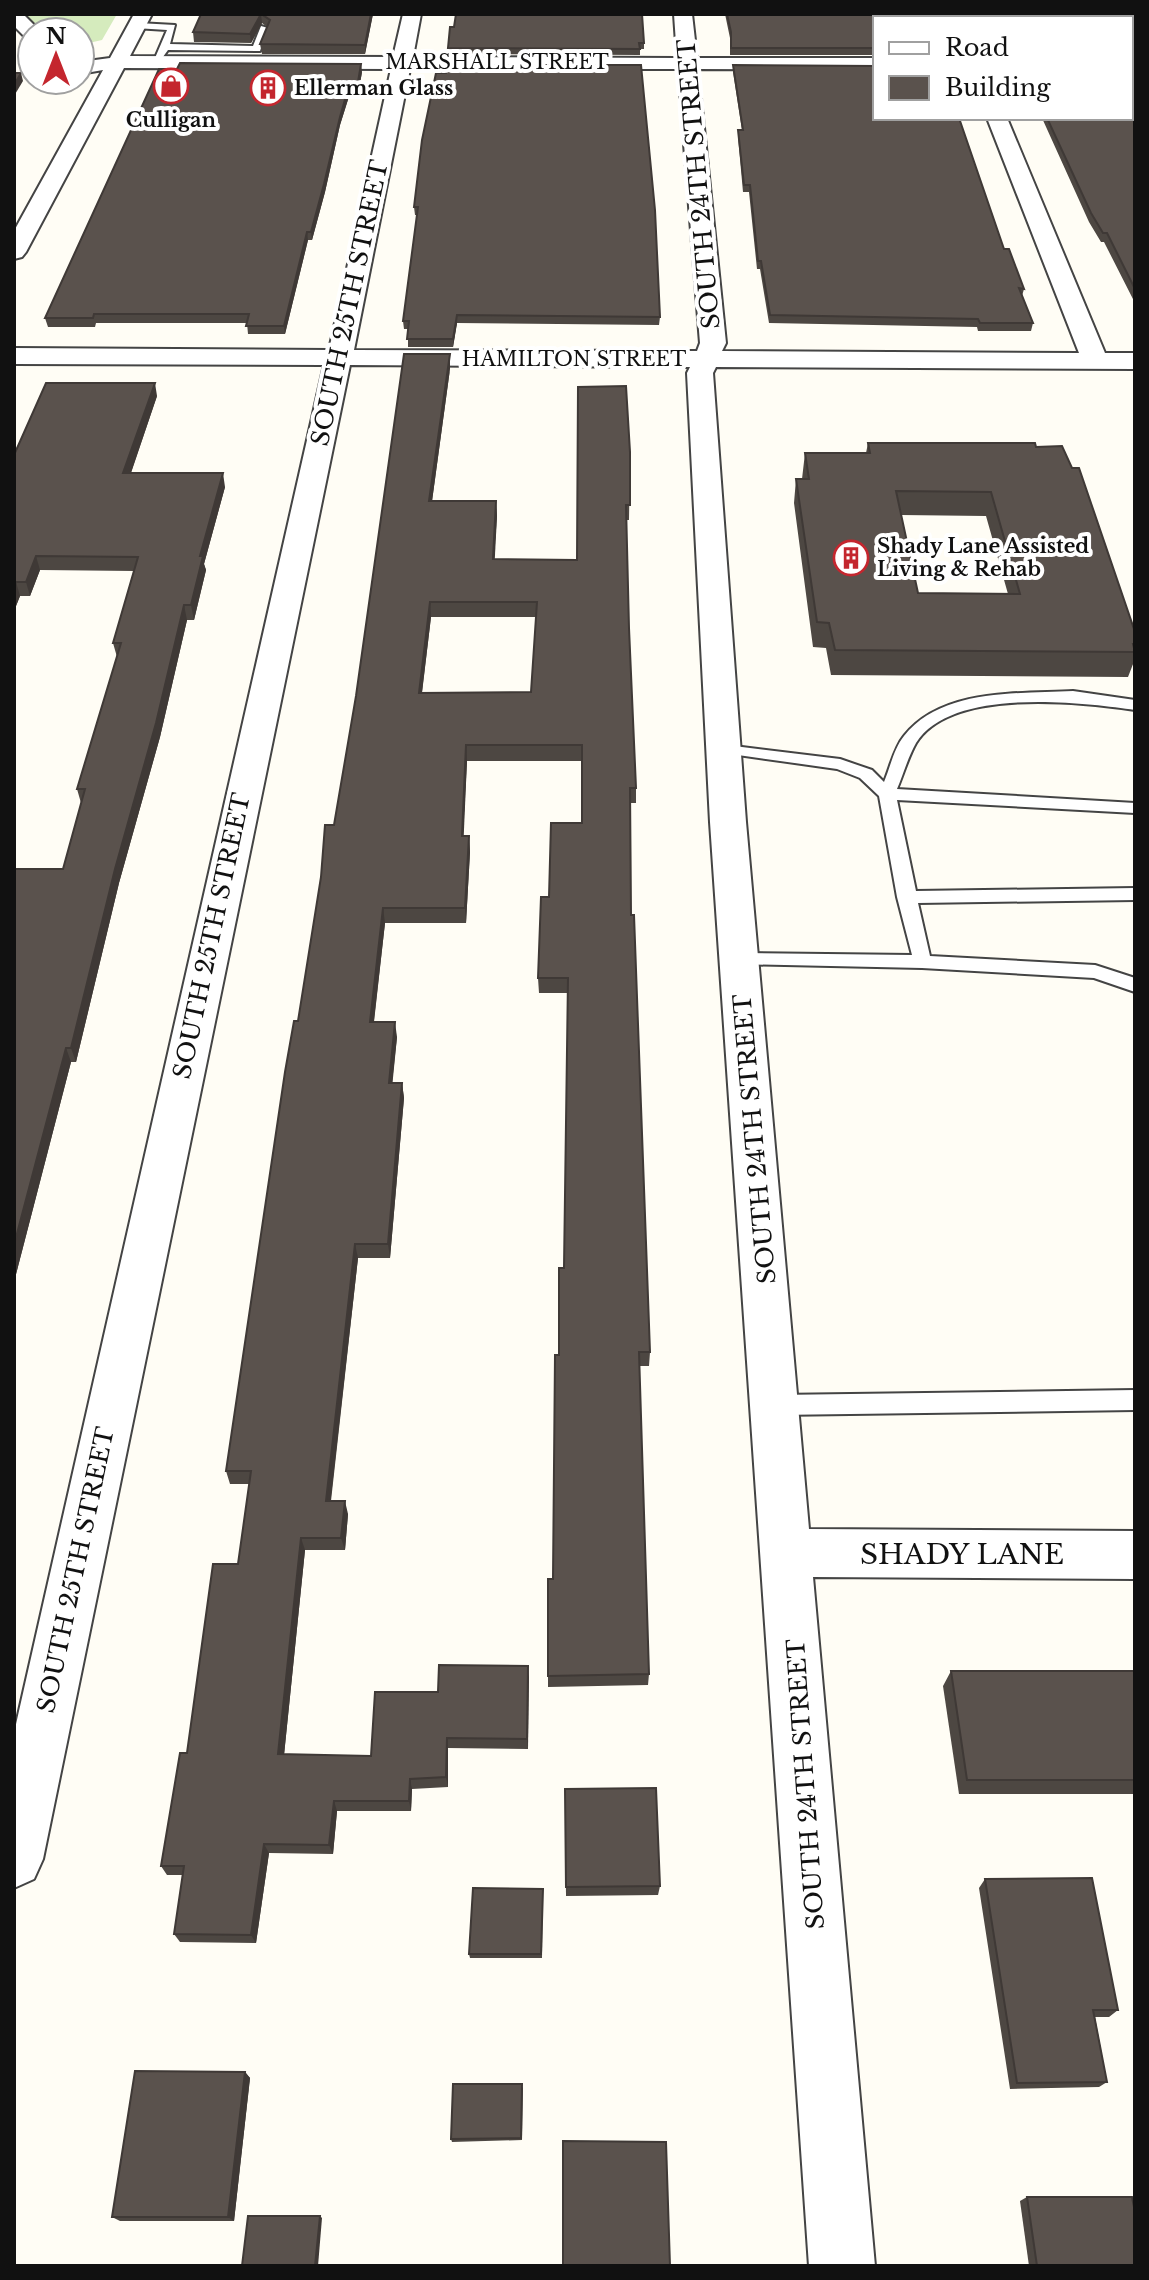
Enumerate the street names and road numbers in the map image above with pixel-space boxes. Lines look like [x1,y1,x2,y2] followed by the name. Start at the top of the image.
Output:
[671,38,726,330] street label: SOUTH 24TH STREET
[385,50,609,74] street label: MARSHALL STREET
[305,157,394,448] street label: SOUTH 25TH STREET
[462,347,686,371] street label: HAMILTON STREET
[167,790,256,1081] street label: SOUTH 25TH STREET
[727,993,782,1285] street label: SOUTH 24TH STREET
[31,1424,120,1715] street label: SOUTH 25TH STREET
[860,1537,1064,1572] street label: SHADY LANE
[781,1638,830,1930] street label: SOUTH 24TH STREET

